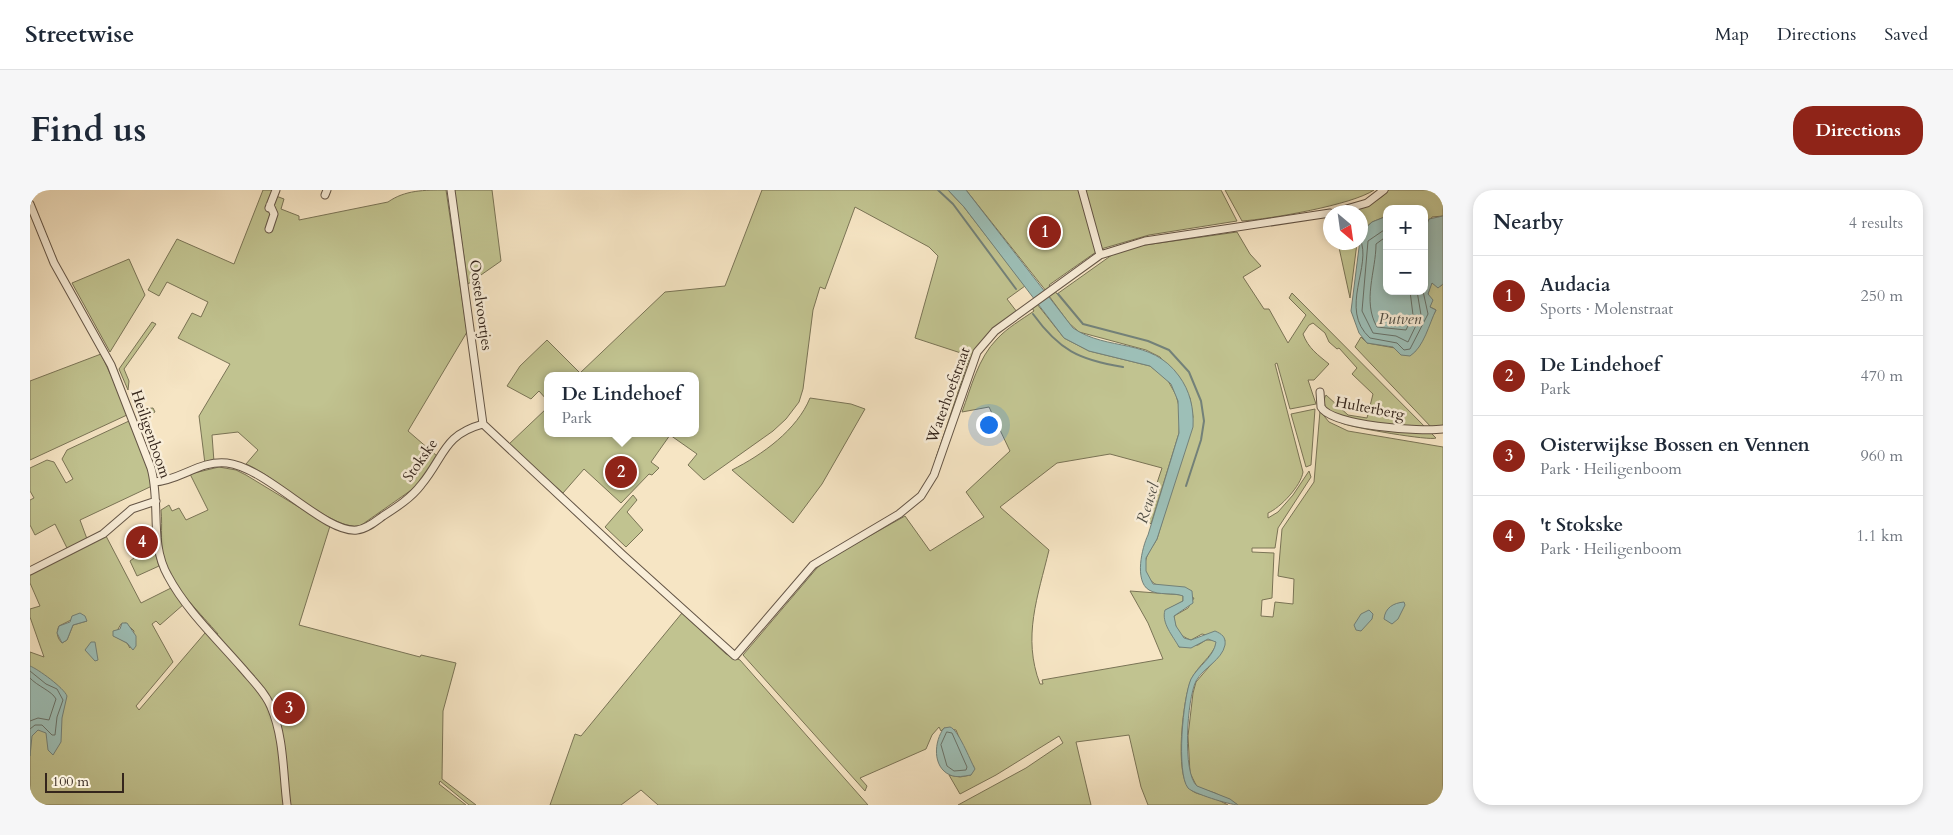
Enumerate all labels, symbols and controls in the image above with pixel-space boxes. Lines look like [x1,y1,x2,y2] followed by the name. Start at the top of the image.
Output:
[25,18,134,51] text: Streetwise
[1715,22,1749,47] text: Map
[1777,22,1856,47] text: Directions
[1884,22,1928,47] text: Saved
[30,106,146,154] text: Find us
[1793,106,1923,155] button: Directions
[1323,205,1368,250] north arrow
[1383,205,1428,295] map controls
[1383,205,1428,250] button: +
[1493,208,1564,237] text: Nearby
[1849,212,1903,234] text: 4 results
[1029,213,1061,251] pin: 1
[1383,250,1428,295] button: −
[465,258,497,352] street label: Oostelvoortjes
[1540,272,1610,298] text: Audacia
[1505,285,1513,307] text: 1
[1861,285,1903,307] text: 250 m
[1540,298,1673,320] text: Sports · Molenstraat
[1379,308,1422,330] water label: Putven
[921,344,975,447] street label: Waterhoefstraat
[1540,352,1660,378] text: De Lindehoef
[1505,365,1513,387] text: 2
[1861,365,1903,387] text: 470 m
[544,372,699,437] popup
[1540,378,1571,400] text: Park
[561,381,682,407] text: De Lindehoef
[127,387,176,481] street label: Heiligenboom
[1334,391,1407,425] street label: Hulterberg
[561,407,592,429] text: Park
[976,412,1002,438] your location
[1540,432,1810,458] text: Oisterwijkse Bossen en Vennen
[398,434,442,485] street label: Stokske
[1505,445,1513,467] text: 3
[1861,445,1903,467] text: 960 m
[605,453,637,491] pin: 2
[1540,458,1682,480] text: Park · Heiligenboom
[1131,479,1165,526] water label: Reusel
[1540,512,1623,538] text: 't Stokske
[126,523,158,561] pin: 4
[1505,525,1513,547] text: 4
[1856,525,1903,547] text: 1.1 km
[1540,538,1682,560] text: Park · Heiligenboom
[273,689,305,727] pin: 3
[45,770,124,793] scale bar
[52,772,89,791] text: 100 m

